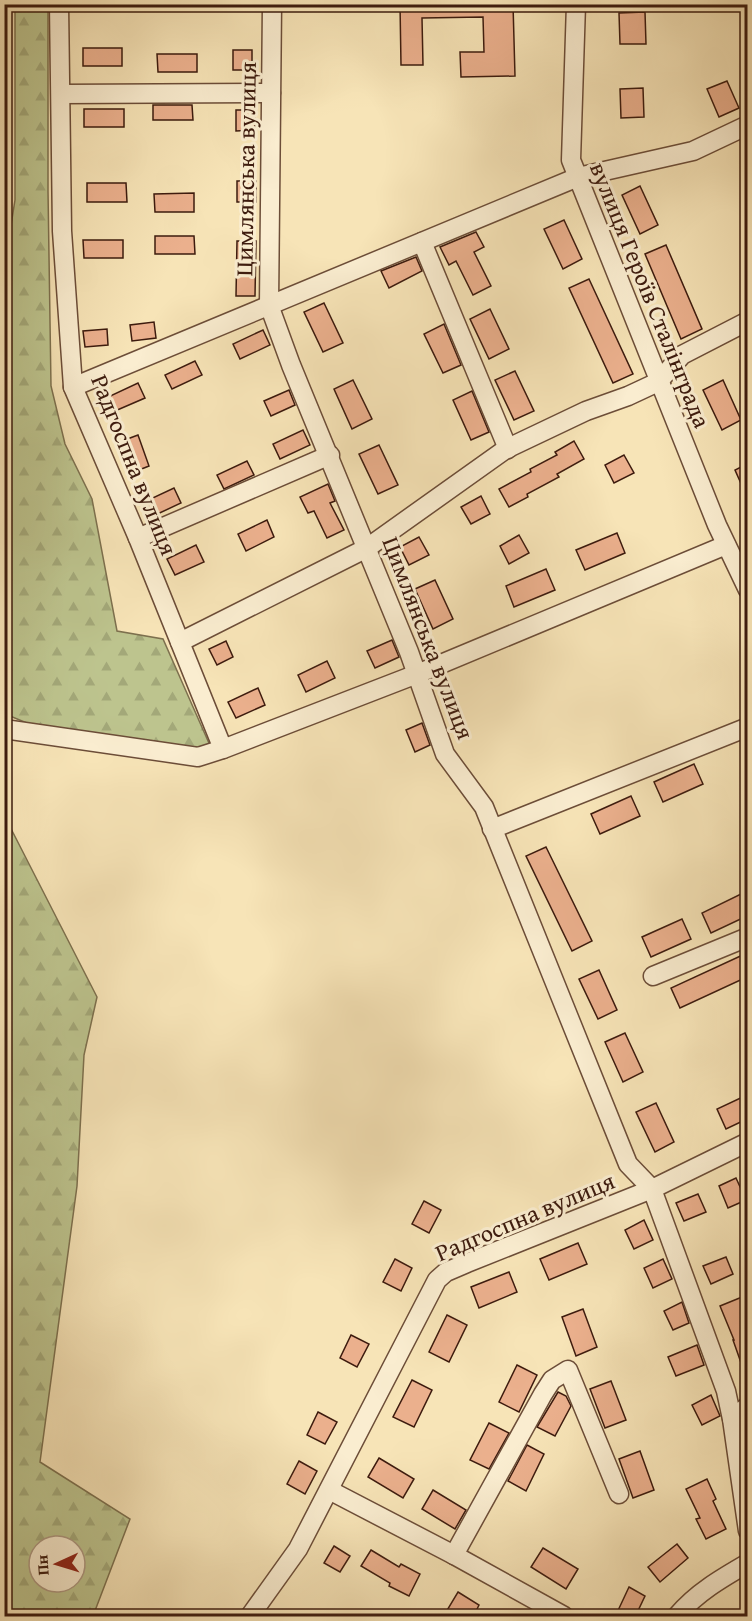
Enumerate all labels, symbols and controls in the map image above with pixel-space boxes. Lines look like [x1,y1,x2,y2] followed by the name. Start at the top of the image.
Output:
[226,61,265,277] street label: Цимлянська вулиця
[581,157,720,433] street label: вулиця Героїв Сталінграда
[82,369,187,560] street label: Радгоспна вулиця
[374,531,483,744] street label: Цимлянська вулиця
[430,1163,620,1270] street label: Радгоспна вулиця
[27,1534,87,1594] north arrow
[29,1554,55,1576] text: Пн

